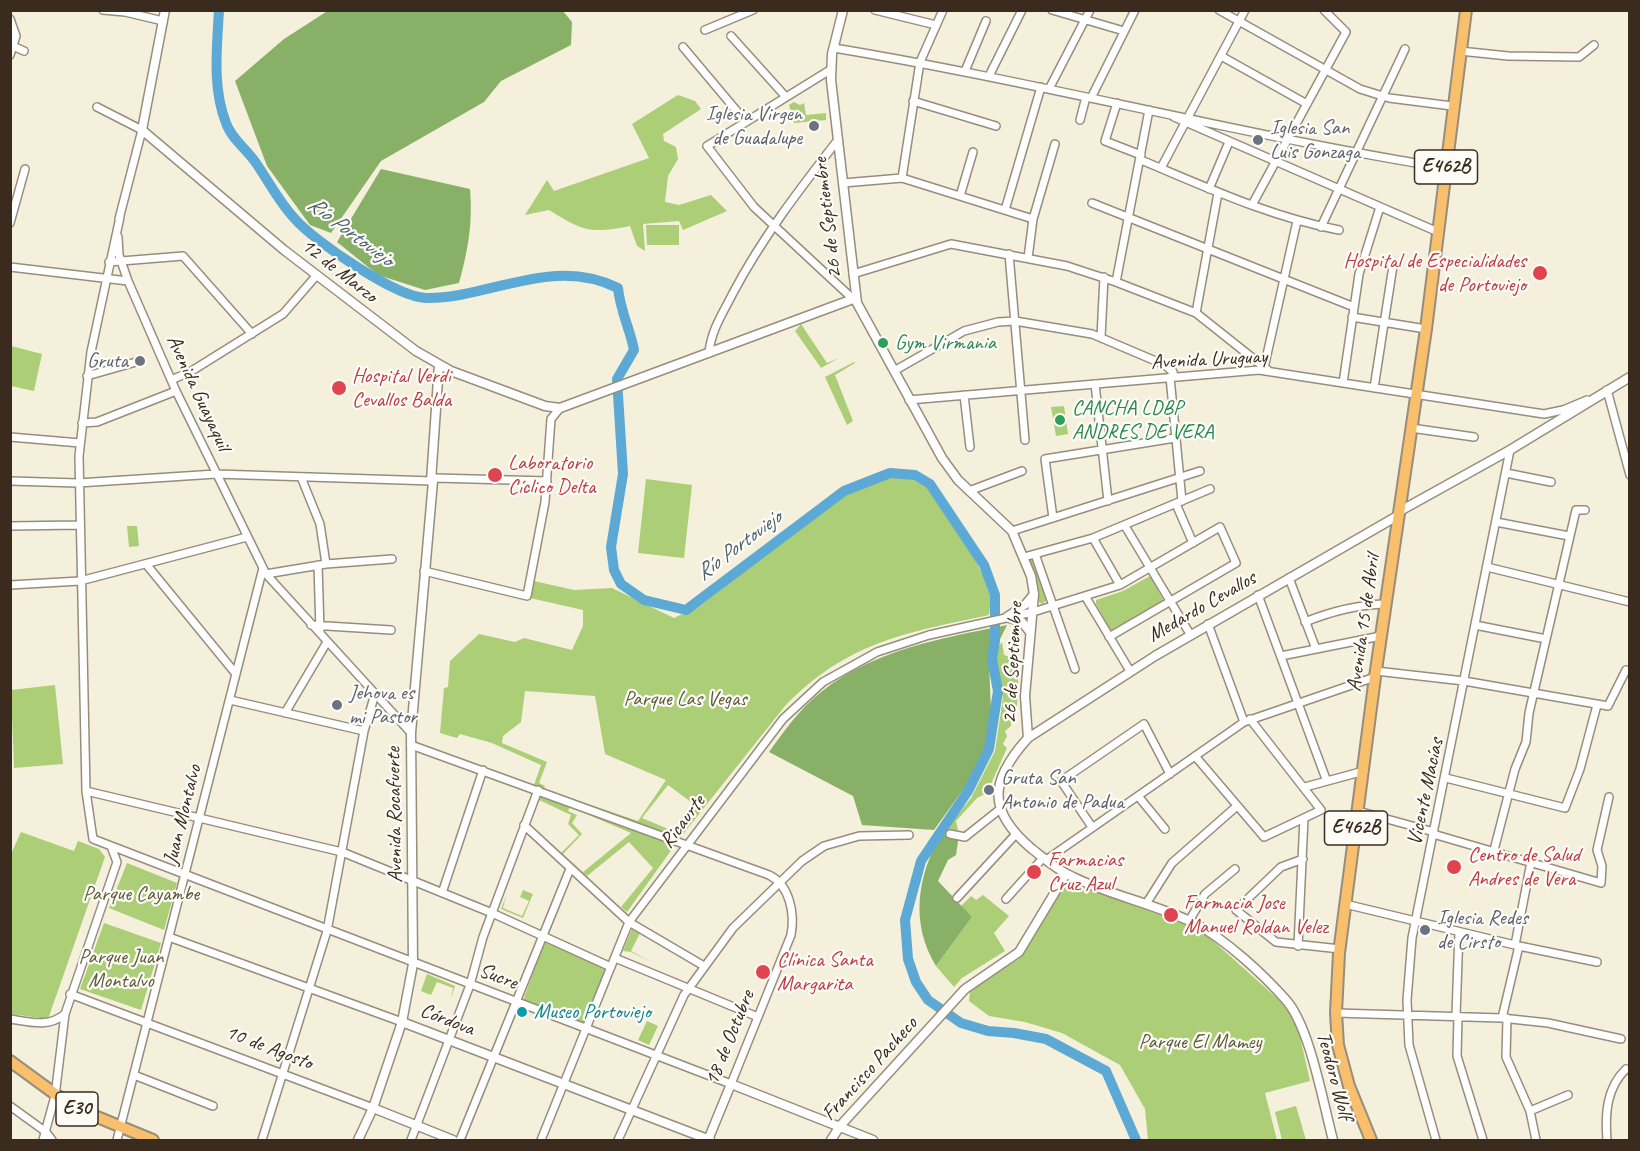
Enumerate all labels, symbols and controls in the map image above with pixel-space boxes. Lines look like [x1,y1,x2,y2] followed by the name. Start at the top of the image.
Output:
[706,101,802,151] place label: Iglesia Virgen de Guadalupe
[1270,115,1360,165] place label: Iglesia San Luis Gonzaga
[807,119,821,133] marker: Iglesia Virgen de Guadalupe
[1251,133,1265,147] marker: Iglesia San Luis Gonzaga
[1414,150,1478,184] road number: E462B
[808,156,848,280] street label: 26 de Septiembre
[302,191,398,273] water label: Río Portoviejo
[296,233,382,309] street label: 12 de Marzo
[1344,248,1526,298] place label: Hospital de Especialidades de Portoviejo
[1531,264,1549,282] marker: Hospital de Especialidades de Portoviejo
[895,330,996,356] place label: Gym Virmania
[160,331,236,455] street label: Avenida Guayaquil
[876,336,890,350] marker: Gym Virmania
[1150,344,1268,376] street label: Avenida Uruguay
[87,348,128,374] place label: Gruta
[133,354,147,368] marker: Gruta
[352,363,451,413] place label: Hospital Verdi Cevallos Balda
[330,379,348,397] marker: Hospital Verdi Cevallos Balda
[1072,395,1214,445] place label: CANCHA LDBP ANDRES DE VERA
[1053,413,1067,427] marker: CANCHA LDBP ANDRES DE VERA
[508,450,595,500] place label: Laboratorio Cíclico Delta
[486,466,504,484] marker: Laboratorio Cíclico Delta
[691,505,787,587] water label: Río Portoviejo
[1342,553,1386,693] street label: Avenida 15 de Abril
[1143,566,1261,648] street label: Medardo Cevallos
[997,602,1029,724] street label: 26 de Septiembre
[349,680,417,730] place label: Jehova es mi Pastor
[623,686,747,712] park label: Parque Las Vegas
[330,698,344,712] marker: Jehova es mi Pastor
[1402,736,1450,848] street label: Vicente Macías
[381,747,409,883] street label: Avenida Rocafuerte
[158,762,208,868] street label: Juan Montalvo
[1001,765,1124,815] place label: Gruta San Antonio de Padua
[982,783,996,797] marker: Gruta San Antonio de Padua
[655,790,711,854] street label: Ricaurte
[1324,811,1388,845] road number: E462B
[1468,842,1580,892] place label: Centro de Salud Andres de Vera
[1048,847,1123,897] place label: Farmacias Cruz Azul
[1445,858,1463,876] marker: Centro de Salud Andres de Vera
[1025,863,1043,881] marker: Farmacias Cruz Azul
[83,881,199,907] park label: Parque Cayambe
[1184,890,1328,940] place label: Farmacia Jose Manuel Roldan Velez
[1437,905,1528,955] place label: Iglesia Redes de Cirsto
[1162,906,1180,924] marker: Farmacia Jose Manuel Roldan Velez
[1418,923,1432,937] marker: Iglesia Redes de Cirsto
[79,944,163,994] park label: Parque Juan Montalvo
[777,947,873,997] place label: Clínica Santa Margarita
[475,958,521,996] street label: Sucre
[754,963,772,981] marker: Clínica Santa Margarita
[700,987,760,1089] street label: 18 de Octubre
[416,998,478,1042] street label: Córdova
[534,999,651,1025] place label: Museo Portoviejo
[515,1005,529,1019] marker: Museo Portoviejo
[817,1012,923,1126] street label: Francisco Pacheco
[222,1020,316,1076] street label: 10 de Agosto
[1138,1029,1262,1055] park label: Parque El Mamey
[1310,1029,1358,1123] street label: Teodoro Wolf
[56,1092,98,1126] road number: E30

